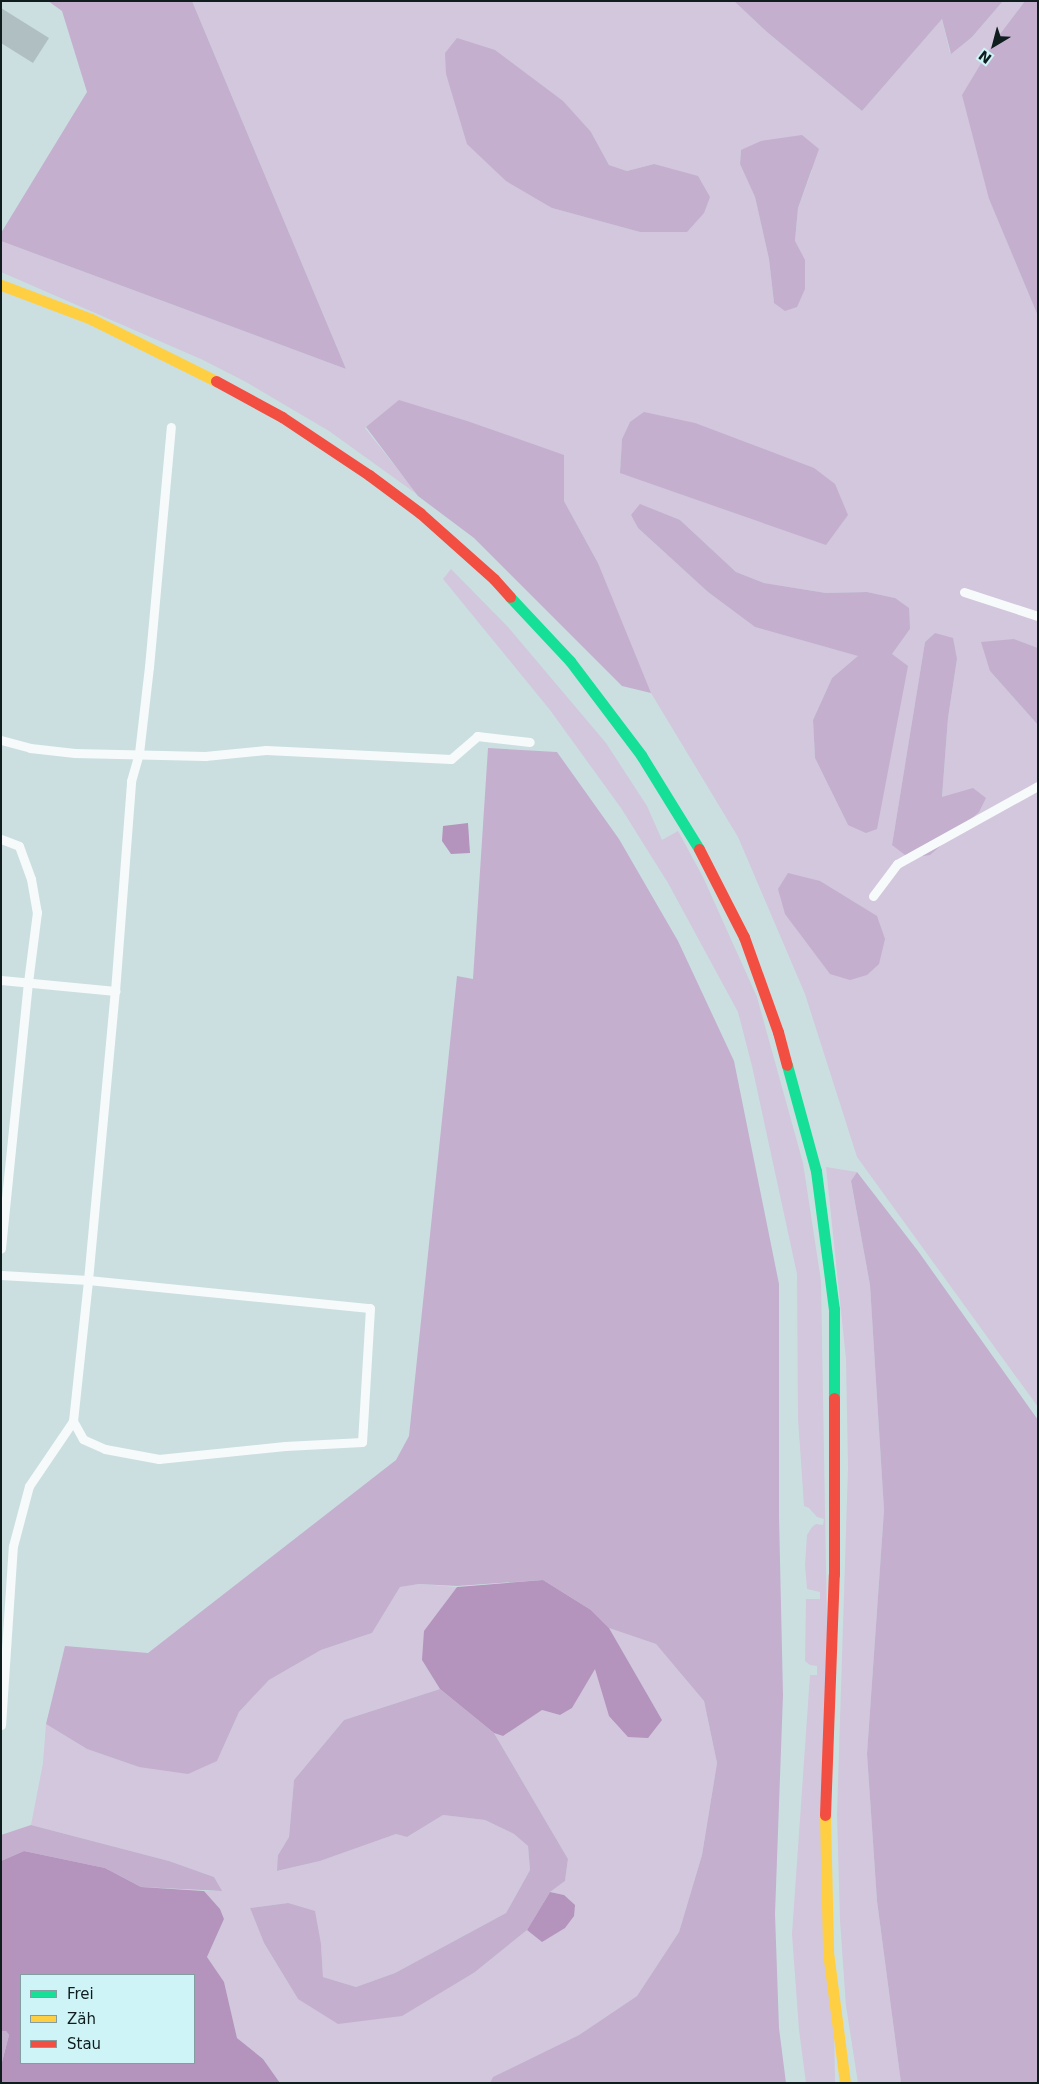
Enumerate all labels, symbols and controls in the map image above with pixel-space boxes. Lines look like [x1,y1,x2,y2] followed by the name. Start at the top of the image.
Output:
[969,20,1019,70] north arrow
[975,47,994,67] text: N
[20,1974,195,2064] legend
[67,1985,94,2003] text: Frei
[67,2010,96,2028] text: Zäh
[67,2035,101,2053] text: Stau

